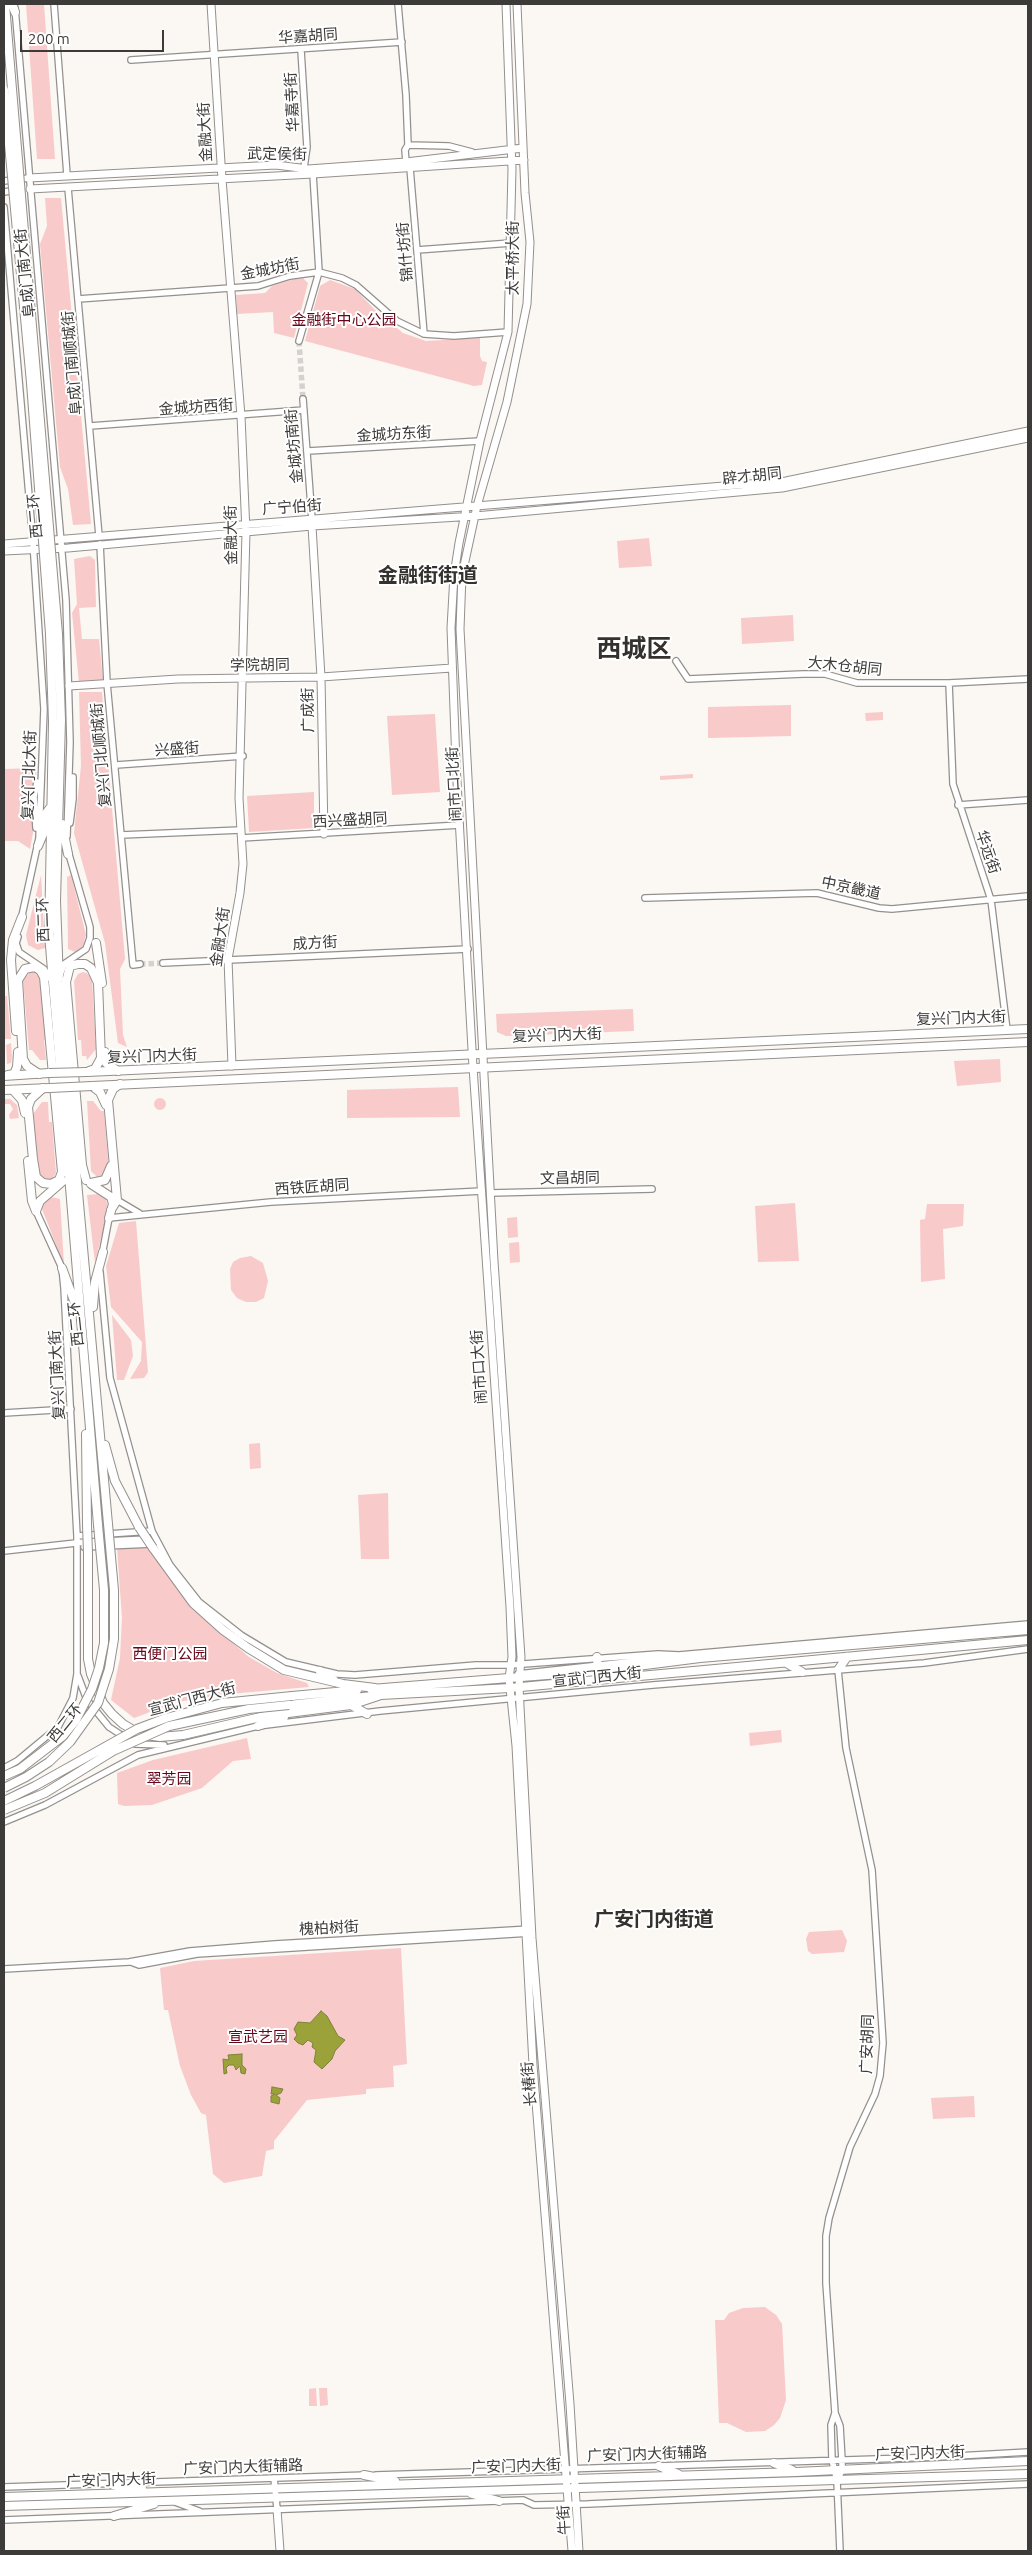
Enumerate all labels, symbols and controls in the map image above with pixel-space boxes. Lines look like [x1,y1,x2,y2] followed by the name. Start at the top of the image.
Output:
[22,20,166,52] scale bar
[277,25,339,47] street label: 华嘉胡同
[28,30,70,47] text: 200 m
[281,72,303,132] street label: 华嘉寺街
[194,102,216,162] street label: 金融大街
[247,144,307,164] street label: 武定侯街
[393,221,417,283] street label: 锦什坊街
[504,221,522,295] street label: 太平桥大街
[11,227,39,319] street label: 阜成门南大街
[239,254,301,284] street label: 金城坊街
[58,310,86,416] street label: 阜成门南顺城街
[292,311,396,329] park label: 金融街中心公园
[158,395,234,419] street label: 金城坊西街
[282,408,306,484] street label: 金城坊南街
[356,423,432,445] street label: 金城坊东街
[721,464,783,488] street label: 辟才胡同
[24,493,46,539] street label: 西二环
[261,496,323,518] street label: 广宁伯街
[221,505,241,565] street label: 金融大街
[378,563,478,587] district label: 金融街街道
[597,634,671,664] district label: 西城区
[807,653,883,679] street label: 大木仓胡同
[230,655,290,675] street label: 学院胡同
[299,687,317,733] street label: 广成街
[87,702,115,808] street label: 复兴门北顺城街
[18,730,40,820] street label: 复兴门北大街
[154,738,200,760] street label: 兴盛街
[443,746,465,822] street label: 闹市口北街
[312,809,388,831] street label: 西兴盛胡同
[972,828,1004,876] street label: 华远街
[820,873,882,903] street label: 中京畿道
[33,897,53,943] street label: 西二环
[207,906,233,968] street label: 金融大街
[292,933,338,953] street label: 成方街
[916,1007,1006,1029] street label: 复兴门内大街
[512,1024,602,1046] street label: 复兴门内大街
[107,1045,197,1067] street label: 复兴门内大街
[540,1168,600,1188] street label: 文昌胡同
[274,1175,350,1199] street label: 西铁匠胡同
[65,1301,87,1347] street label: 西二环
[467,1329,491,1405] street label: 闹市口大街
[46,1330,68,1420] street label: 复兴门南大街
[133,1645,207,1663] park label: 西便门公园
[551,1663,643,1691] street label: 宣武门西大街
[146,1679,238,1719] street label: 宣武门西大街
[44,1700,86,1746] street label: 西二环
[147,1770,191,1788] park label: 翠芳园
[594,1907,714,1931] district label: 广安门内街道
[299,1917,359,1939] street label: 槐柏树街
[857,2014,877,2074] street label: 广安胡同
[228,2028,288,2046] park label: 宣武艺园
[518,2061,540,2107] street label: 长椿街
[875,2442,965,2464] street label: 广安门内大街
[587,2443,707,2465] street label: 广安门内大街辅路
[471,2455,561,2477] street label: 广安门内大街
[183,2456,303,2478] street label: 广安门内大街辅路
[66,2469,156,2491] street label: 广安门内大街
[554,2505,574,2535] street label: 牛街

